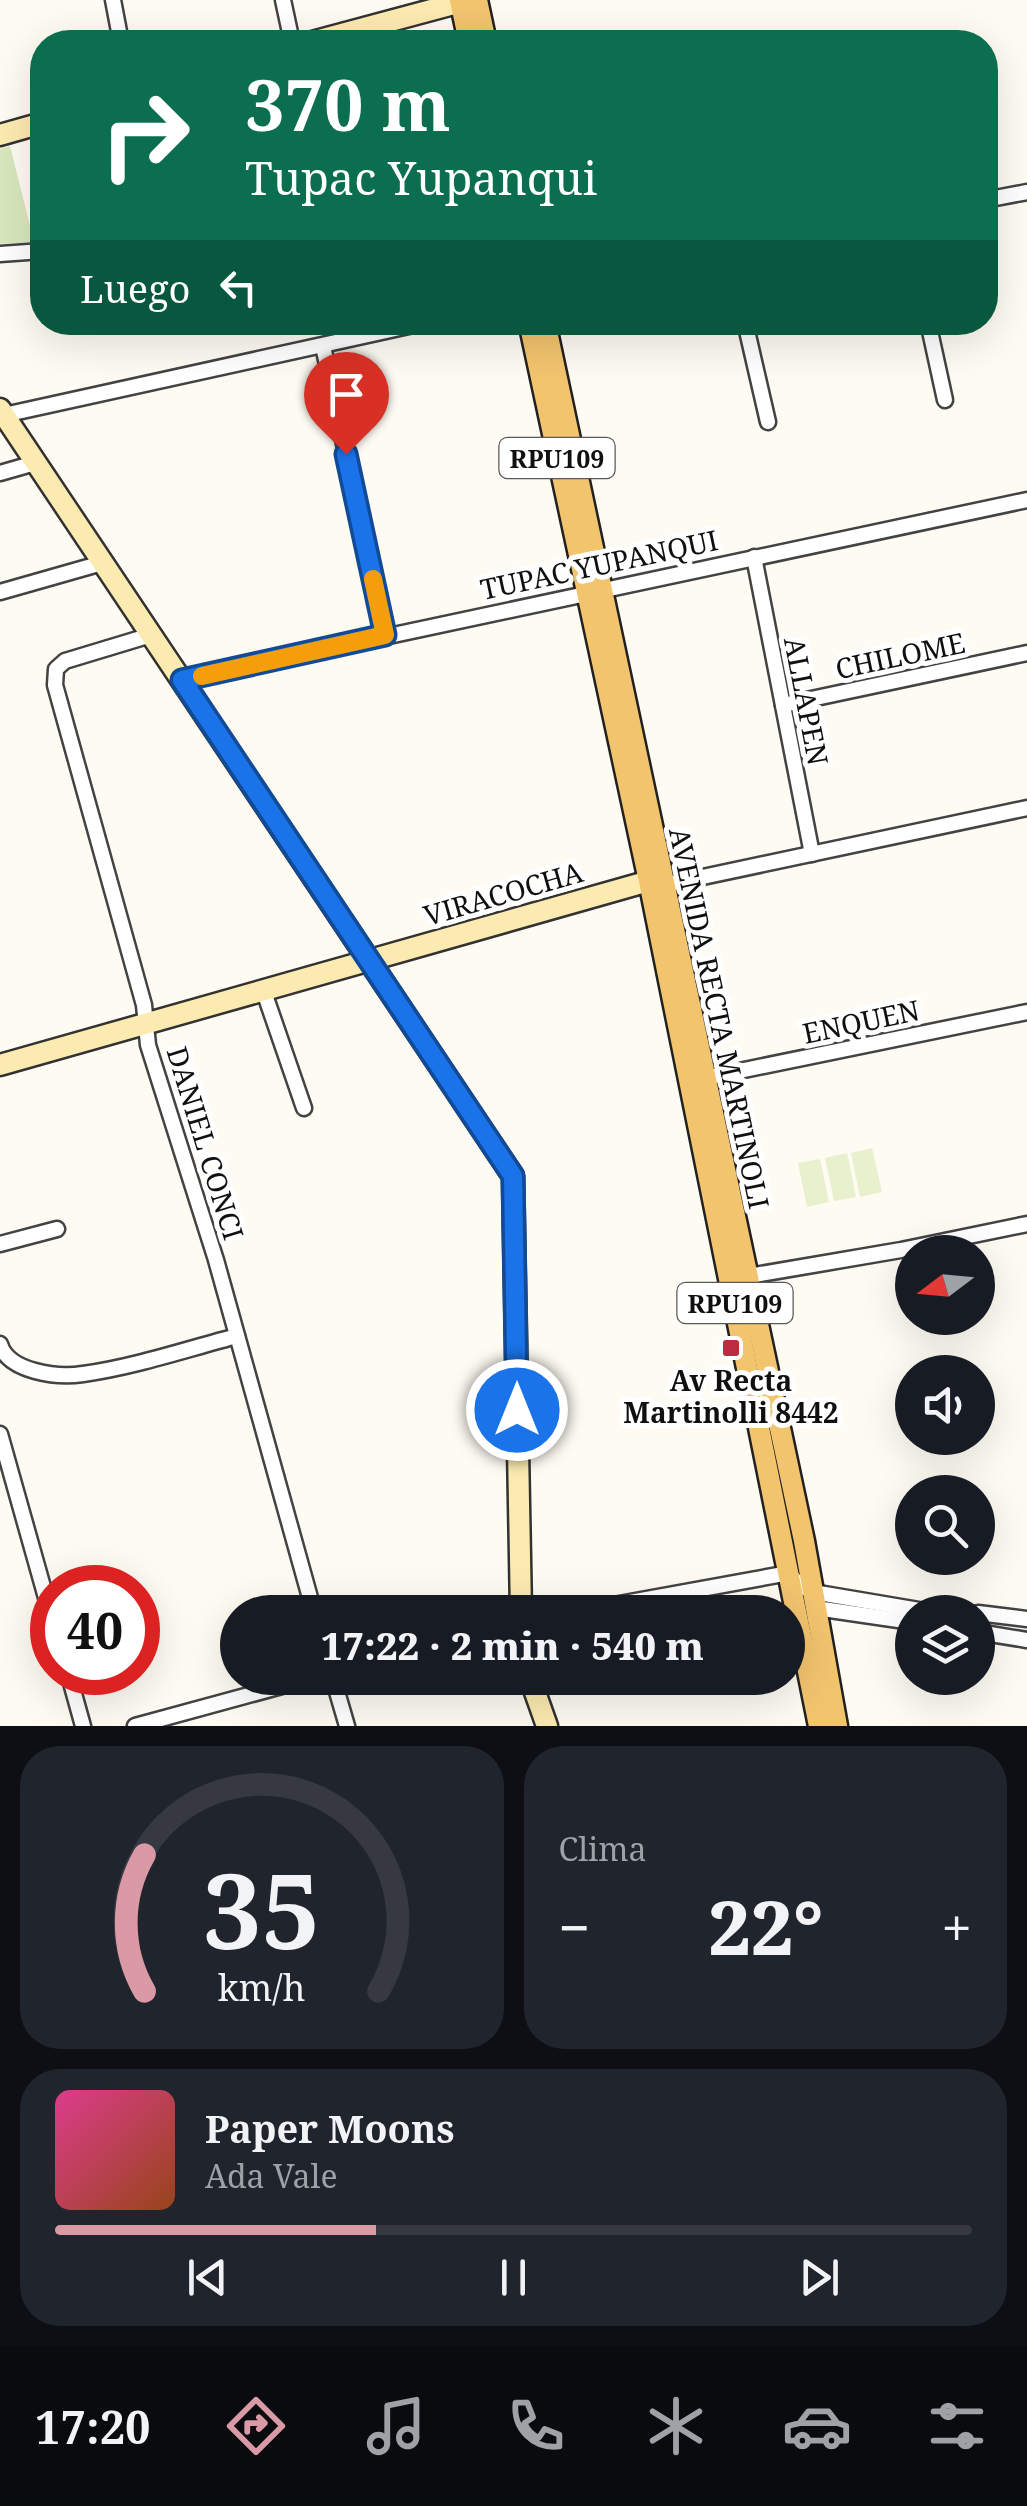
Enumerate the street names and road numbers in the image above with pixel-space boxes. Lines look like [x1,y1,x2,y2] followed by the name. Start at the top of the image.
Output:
[500,438,614,478] road number: RPU109
[477,520,721,608] street label: TUPAC YUPANQUI
[832,623,968,687] street label: CHILOME
[776,634,838,768] street label: ALLAPEN
[661,824,779,1212] street label: AVENIDA RECTA MARTINOLI
[419,852,587,934] street label: VIRACOCHA
[799,990,923,1052] street label: ENQUEN
[159,1042,253,1244] street label: DANIEL CONCI
[678,1283,792,1323] road number: RPU109

